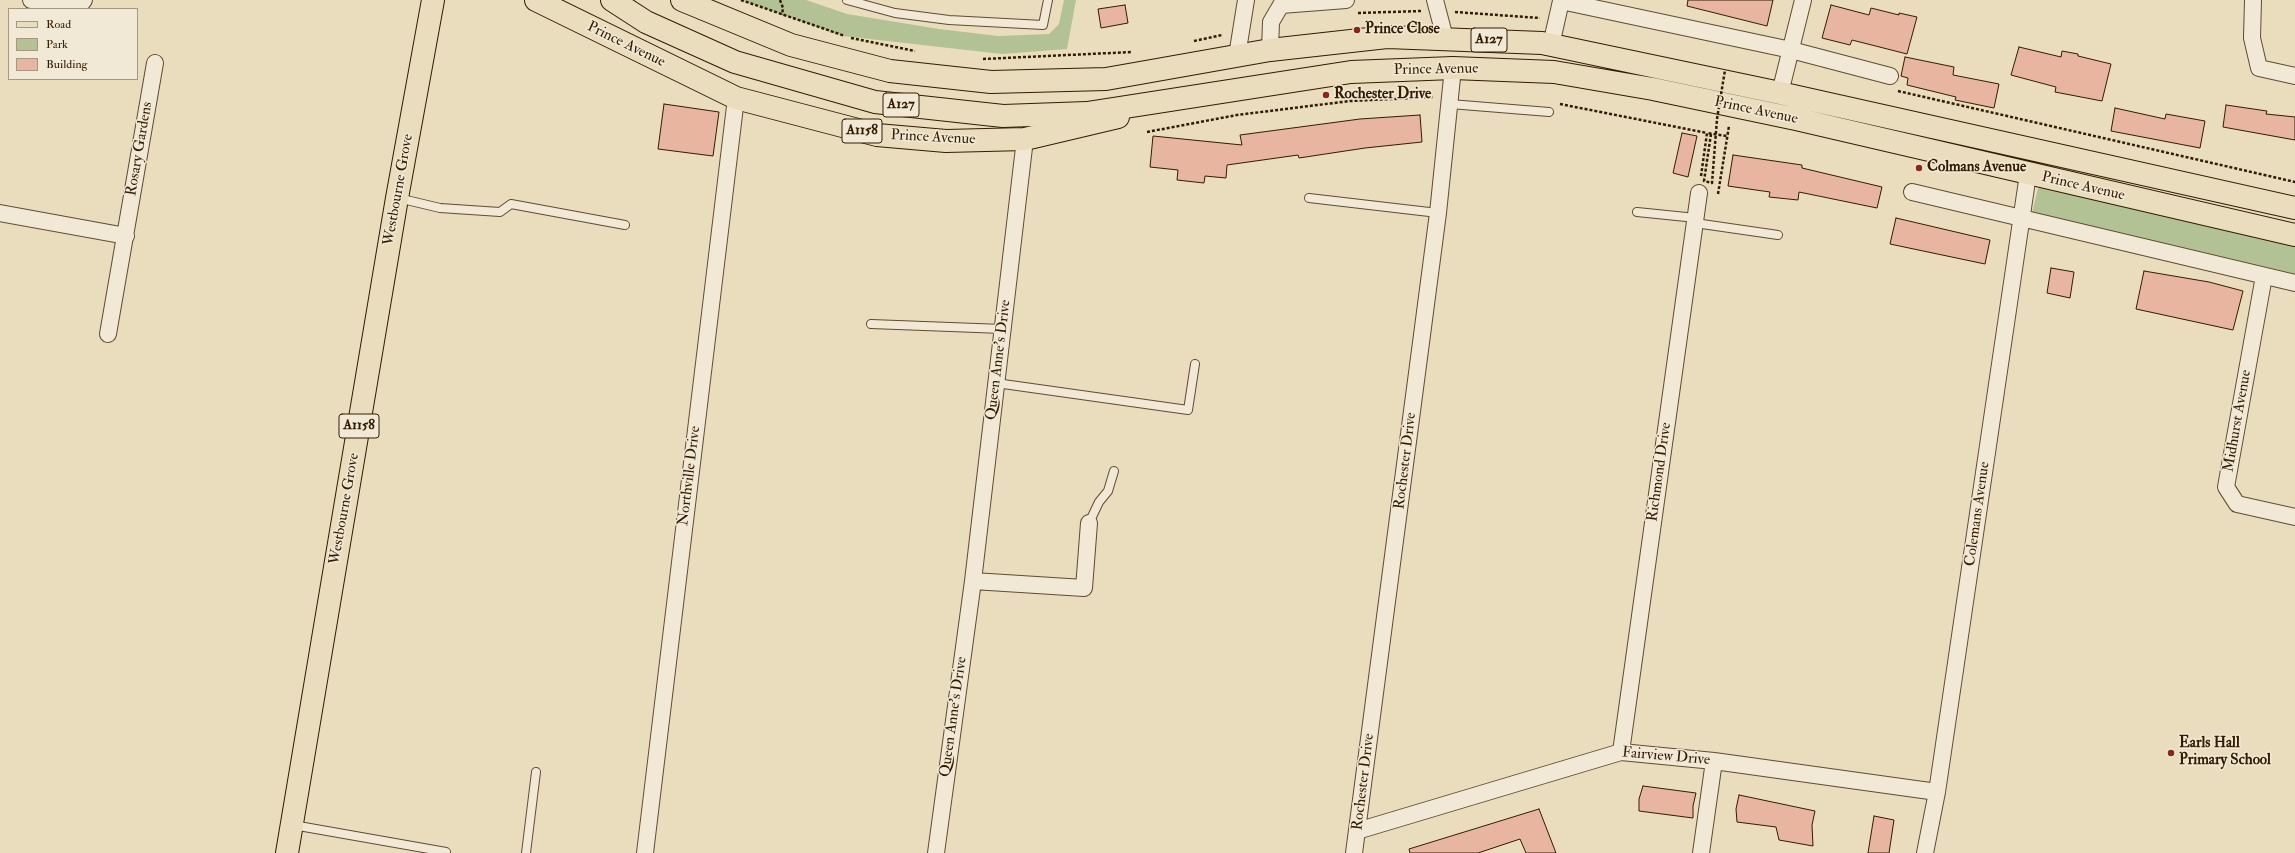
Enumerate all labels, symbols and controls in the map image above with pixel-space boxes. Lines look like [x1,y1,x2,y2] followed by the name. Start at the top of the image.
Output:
[8,8,138,80] legend
[46,17,71,32] text: Road
[584,18,668,72] street label: Prince Avenue
[1365,21,1440,39] place label: Prince Close
[1352,25,1362,35] marker: Prince Close
[1471,28,1507,52] road number: A127
[46,37,68,52] text: Park
[46,57,87,72] text: Building
[1393,60,1479,80] street label: Prince Avenue
[1334,86,1431,104] place label: Rochester Drive
[1321,90,1331,100] marker: Rochester Drive
[883,93,919,117] road number: A127
[1713,93,1799,129] street label: Prince Avenue
[123,101,157,197] street label: Rosary Gardens
[842,119,882,143] road number: A1158
[890,127,976,149] street label: Prince Avenue
[380,133,418,247] street label: Westbourne Grove
[1927,159,2026,177] place label: Colmans Avenue
[1914,163,1924,173] marker: Colmans Avenue
[2040,169,2126,205] street label: Prince Avenue
[983,299,1015,421] street label: Queen Anne's Drive
[2220,368,2256,474] street label: Midhurst Avenue
[1391,412,1421,510] street label: Rochester Drive
[339,414,379,438] road number: A1158
[1644,421,1676,523] street label: Richmond Drive
[675,425,705,527] street label: Northville Drive
[326,452,364,566] street label: Westbourne Grove
[1962,461,1994,567] street label: Colemans Avenue
[937,656,971,778] street label: Queen Anne's Drive
[1349,733,1379,831] street label: Rochester Drive
[2179,735,2271,770] place label: Earls Hall Primary School
[1621,744,1711,770] street label: Fairview Drive
[2166,748,2176,758] marker: Earls Hall Primary School

